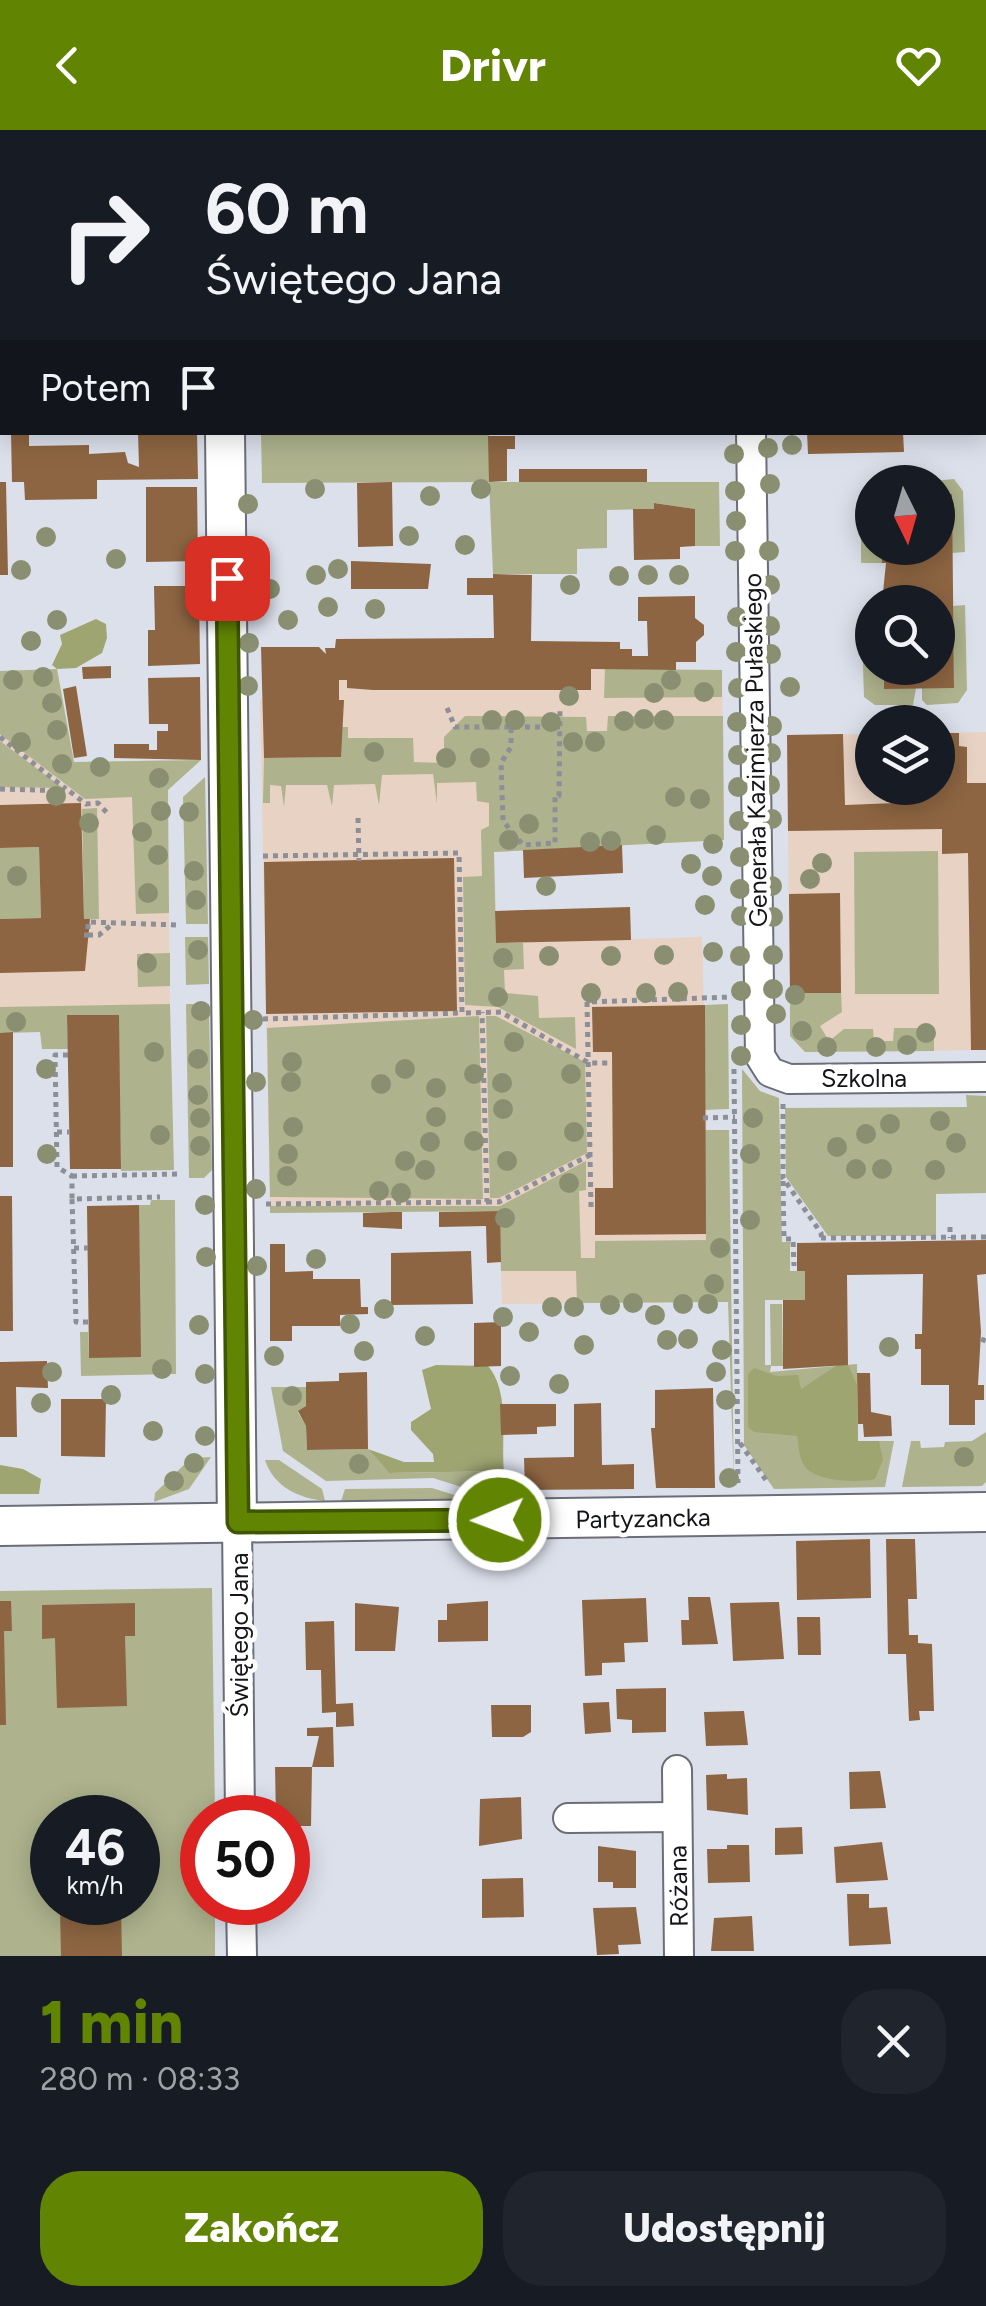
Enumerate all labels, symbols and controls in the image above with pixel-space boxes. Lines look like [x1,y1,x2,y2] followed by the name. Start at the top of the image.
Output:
[40,38,95,93] icon: back
[440,38,546,92] text: Drivr
[891,38,946,93] icon: heart
[205,166,369,251] text: 60 m
[40,170,170,300] icon: right
[205,251,502,305] text: Świętego Jana
[171,360,226,415] icon: arrive
[40,365,151,411] text: Potem
[855,465,955,565] north arrow
[855,465,955,805] map controls
[185,536,270,621] pin
[200,551,255,606] icon: arrive
[737,573,773,927] street label: Generała Kazimierza Pułaskiego
[855,585,955,685] button: search
[855,705,955,805] button: layers
[821,1063,907,1093] street label: Szkolna
[447,1468,551,1572] position arrow
[575,1502,711,1534] street label: Partyzancka
[224,1552,254,1718] street label: Świętego Jana
[180,1795,310,1925] speed limit sign: 50
[65,1817,125,1878] text: 46
[662,1845,694,1927] street label: Różana
[66,1870,124,1900] text: km/h
[40,1986,183,2058] text: 1 min
[841,1989,946,2094] button: close
[40,2060,240,2098] text: 280 m · 08:33
[40,2171,483,2286] button: Zakończ
[503,2171,946,2286] button: Udostępnij

